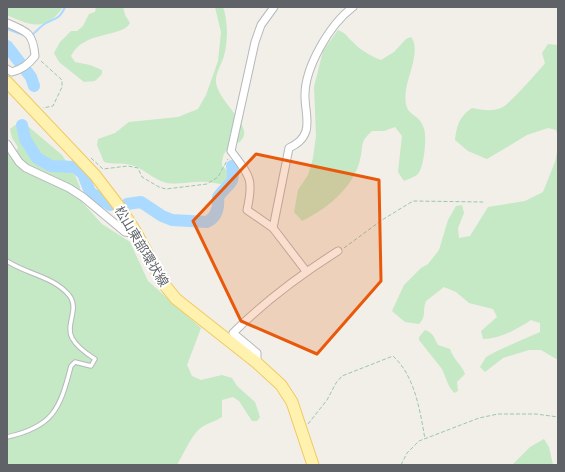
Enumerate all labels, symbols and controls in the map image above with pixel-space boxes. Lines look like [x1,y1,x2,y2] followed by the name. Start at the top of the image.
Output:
[112,203,171,289] street label: 松山東部環状線

